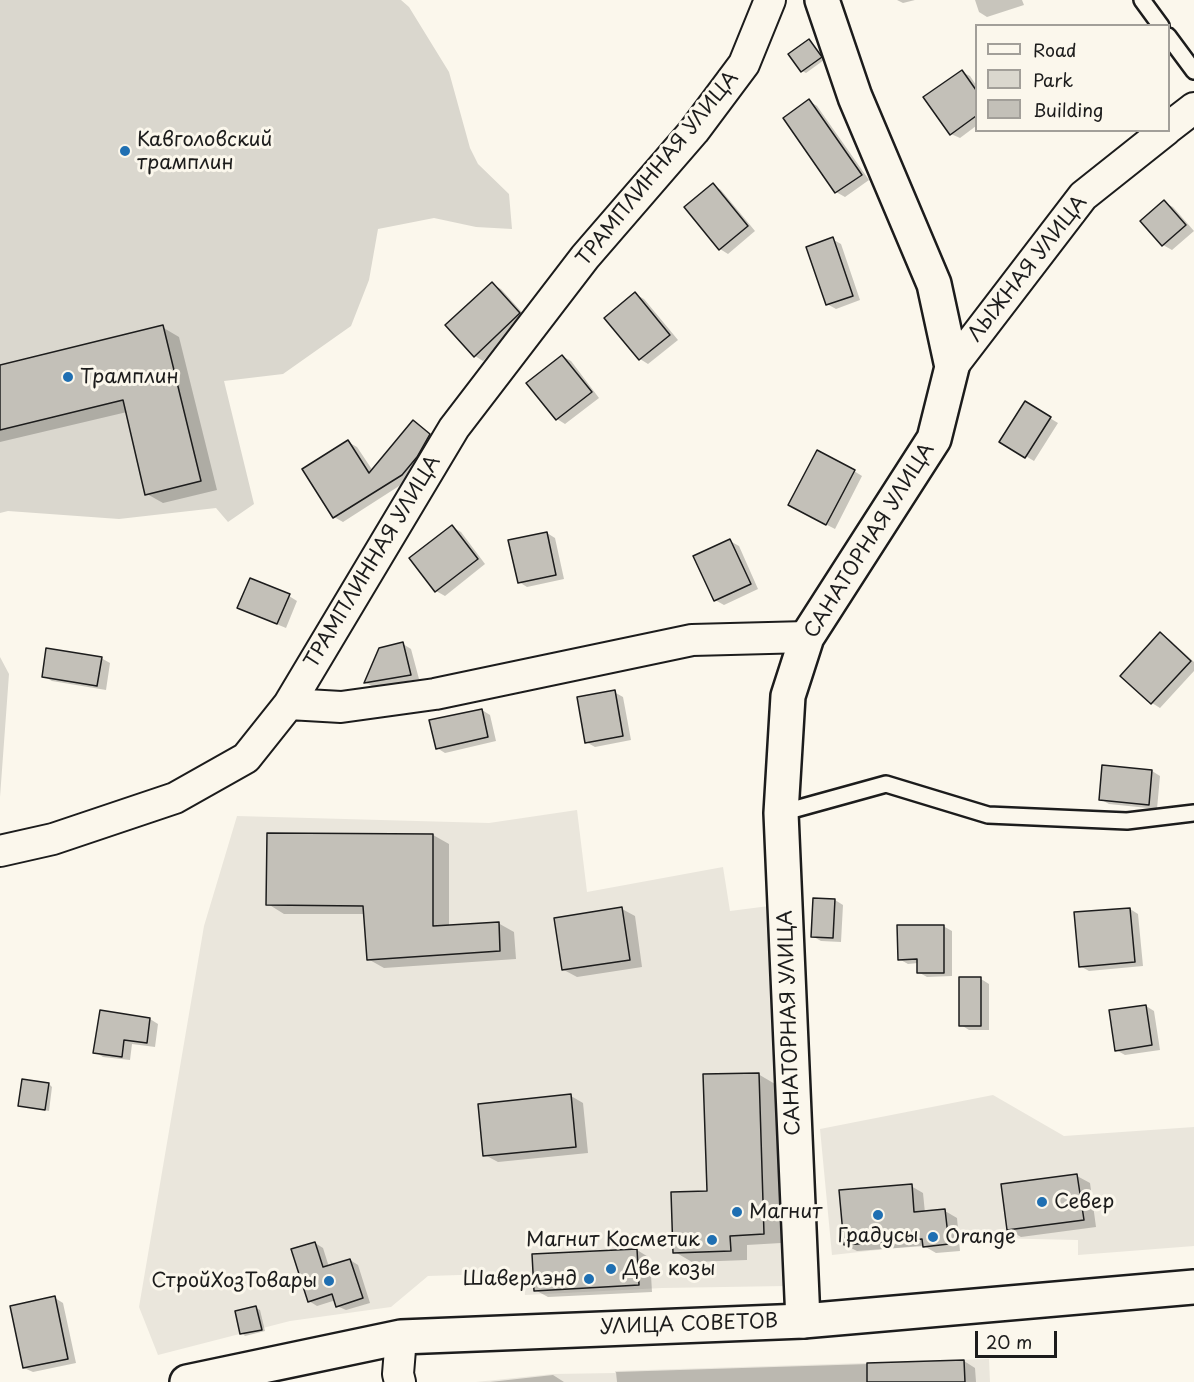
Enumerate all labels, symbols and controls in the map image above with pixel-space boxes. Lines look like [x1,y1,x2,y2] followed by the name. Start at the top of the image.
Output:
[975,24,1170,132] legend
[1033,36,1077,63] text: Road
[1033,66,1073,93] text: Park
[572,67,744,271] street label: ТРАМПЛИННАЯ УЛИЦА
[1033,96,1103,123] text: Building
[137,128,272,175] place label: Кавголовский трамплин
[118,144,132,158] marker: Кавголовский трамплин
[964,191,1092,347] street label: ЛЫЖНАЯ УЛИЦА
[80,365,179,389] place label: Трамплин
[61,370,75,384] marker: Трамплин
[800,439,940,643] street label: САНАТОРНАЯ УЛИЦА
[300,451,446,673] street label: ТРАМПЛИННАЯ УЛИЦА
[774,910,806,1136] street label: САНАТОРНАЯ УЛИЦА
[1054,1190,1114,1214] place label: Север
[1035,1195,1049,1209] marker: Север
[749,1200,822,1224] place label: Магнит
[730,1205,744,1219] marker: Магнит
[871,1208,885,1222] marker: Градусы
[837,1224,919,1248] place label: Градусы
[945,1225,1016,1249] place label: Orange
[526,1228,700,1252] place label: Магнит Косметик
[926,1230,940,1244] marker: Orange
[705,1233,719,1247] marker: Магнит Косметик
[623,1257,716,1281] place label: Две козы
[604,1262,618,1276] marker: Две козы
[463,1267,577,1291] place label: Шаверлэнд
[151,1269,317,1293] place label: СтройХозТовары
[582,1272,596,1286] marker: Шаверлэнд
[322,1274,336,1288] marker: СтройХозТовары
[600,1310,778,1340] street label: УЛИЦА СОВЕТОВ
[978,1319,1060,1357] scale bar
[986,1328,1032,1355] text: 20 m

